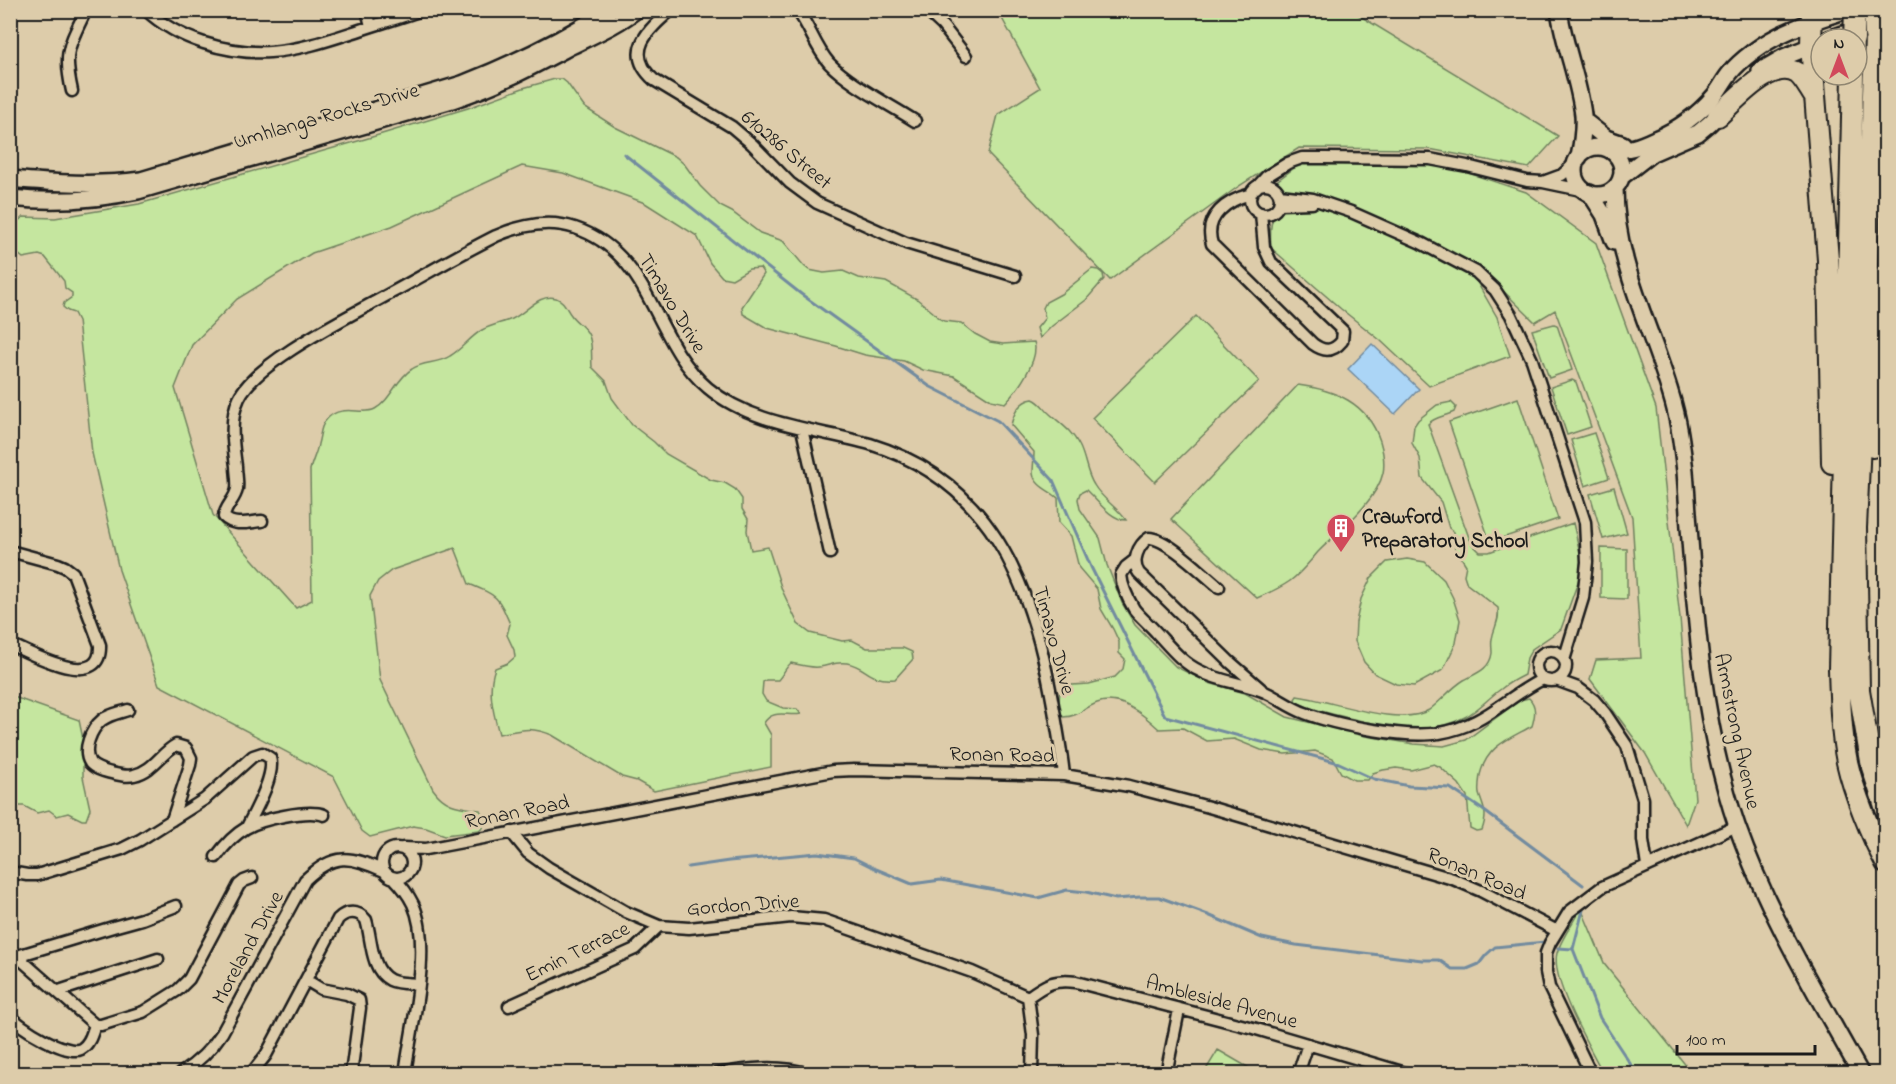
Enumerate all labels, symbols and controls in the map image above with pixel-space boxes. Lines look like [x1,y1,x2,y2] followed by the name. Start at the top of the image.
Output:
[1809,27,1869,87] north arrow
[1834,32,1845,56] text: N
[230,76,424,160] street label: Umhlanga Rocks Drive
[734,103,838,198] street label: 610286 Street
[630,248,713,360] street label: Timavo Drive
[1362,503,1529,559] place label: Crawford Preparatory School
[1325,512,1357,554] building icon: Crawford Preparatory School
[1024,583,1082,699] street label: Timavo Drive
[1703,651,1767,813] street label: Armstrong Avenue
[949,740,1055,772] street label: Ronan Road
[463,788,572,838] street label: Ronan Road
[1422,840,1531,909] street label: Ronan Road
[205,885,293,1010] street label: Moreland Drive
[686,887,801,925] street label: Gordon Drive
[521,914,636,991] street label: Emin Terrace
[1142,968,1301,1038] street label: Ambleside Avenue
[1677,1018,1815,1056] scale bar
[1686,1028,1726,1054] text: 100 m

